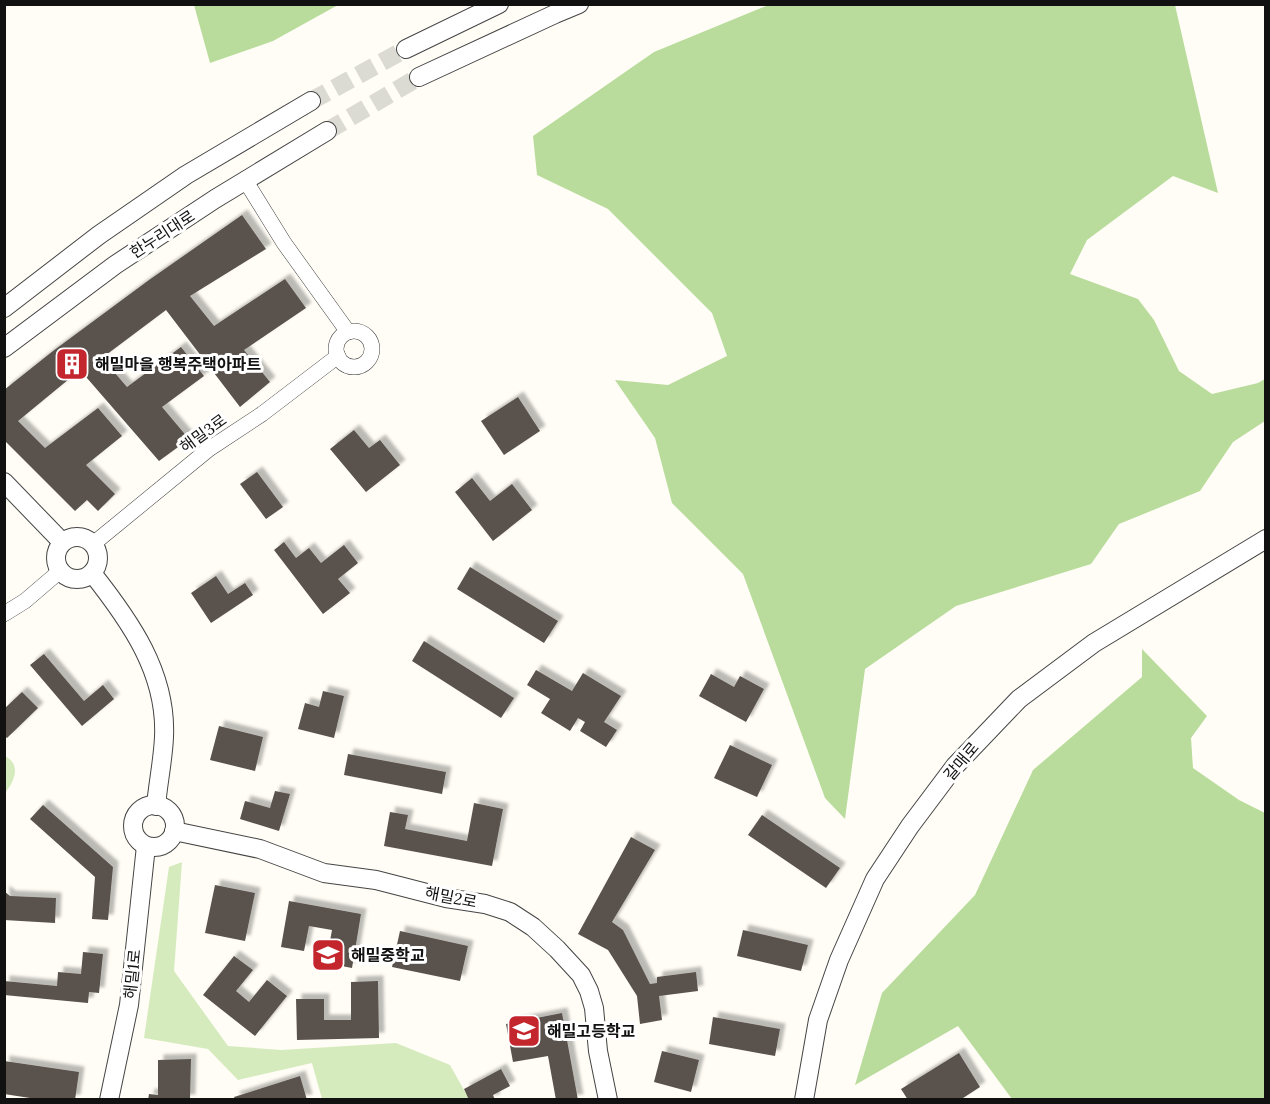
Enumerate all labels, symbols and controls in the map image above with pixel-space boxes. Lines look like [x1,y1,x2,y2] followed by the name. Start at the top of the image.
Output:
[126,205,199,262] street label: 한누리대로
[54,346,90,382] building icon: 해밀마을 행복주택아파트
[95,354,261,374] place label: 해밀마을 행복주택아파트
[176,409,231,457] street label: 해밀3로
[939,737,983,784] street label: 갈매로
[423,882,479,912] street label: 해밀2로
[310,937,346,973] school or university icon: 해밀중학교
[351,945,425,965] place label: 해밀중학교
[119,948,145,1000] street label: 해밀1로
[506,1013,542,1049] school or university icon: 해밀고등학교
[547,1021,636,1041] place label: 해밀고등학교

